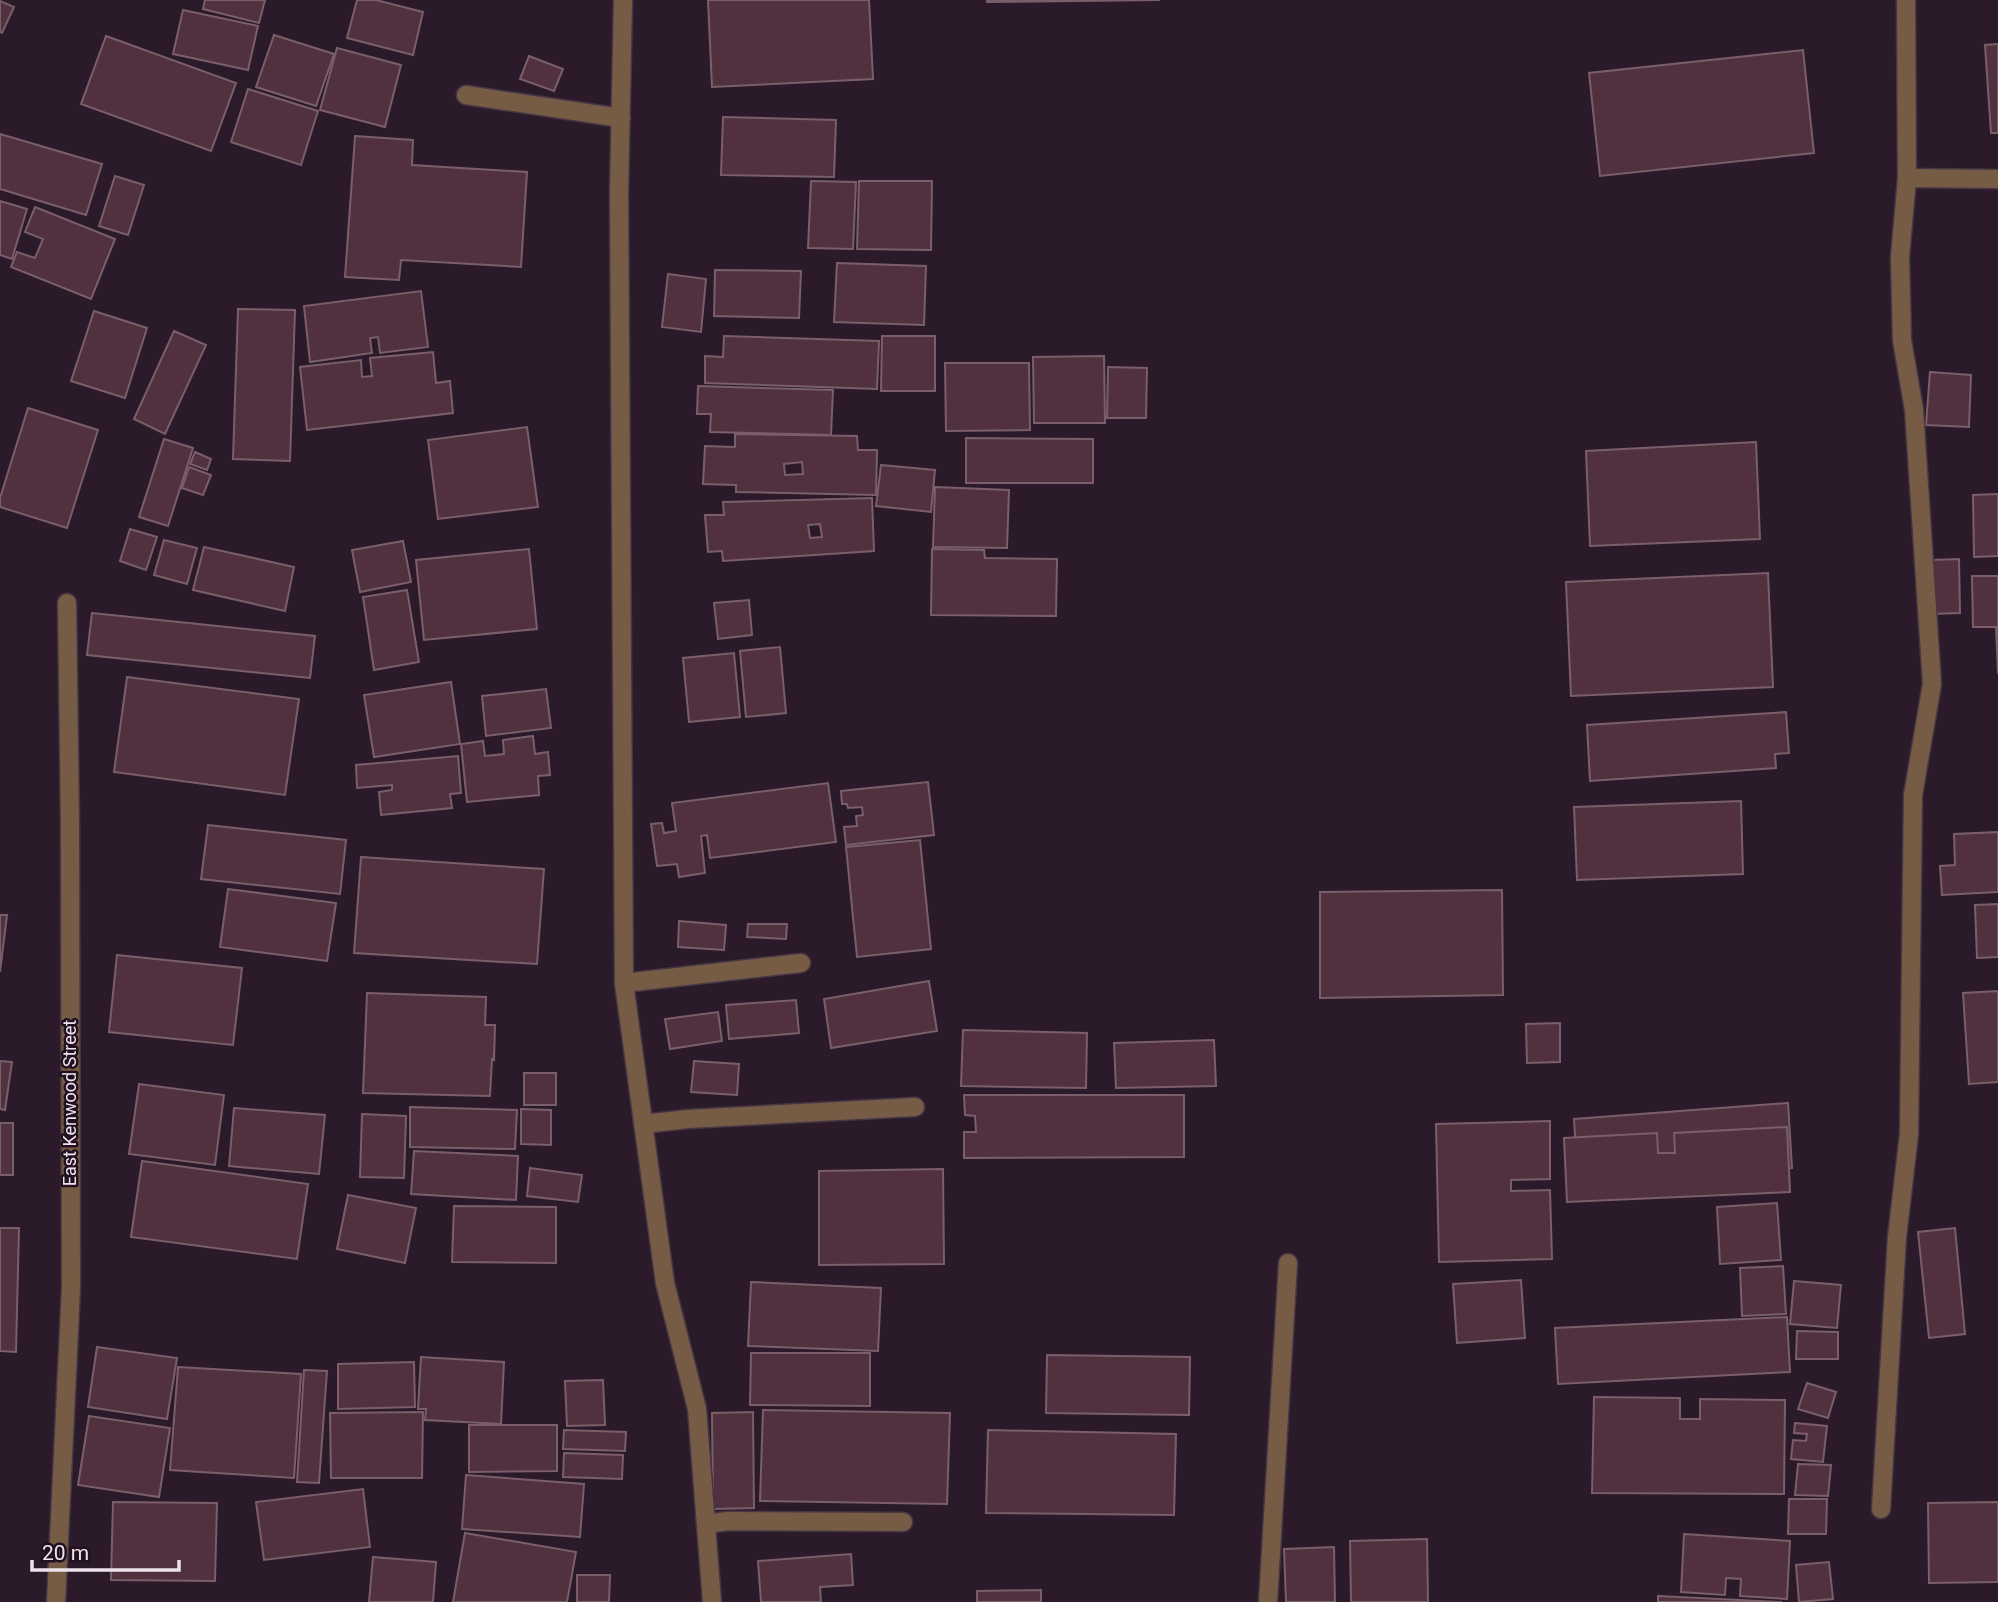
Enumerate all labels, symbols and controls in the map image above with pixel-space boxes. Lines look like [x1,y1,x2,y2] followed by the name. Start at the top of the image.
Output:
[59,1020,80,1186] street label: East Kenwood Street
[32,1528,178,1572] scale bar
[42,1541,89,1565] text: 20 m

